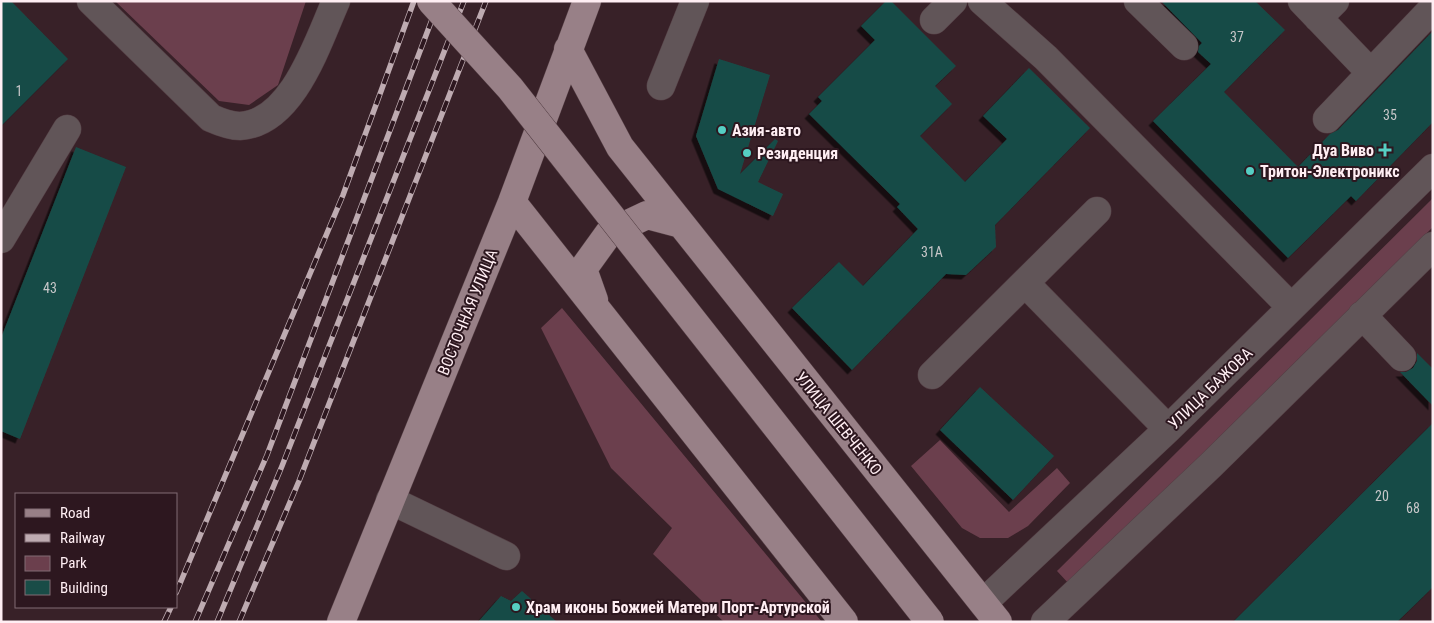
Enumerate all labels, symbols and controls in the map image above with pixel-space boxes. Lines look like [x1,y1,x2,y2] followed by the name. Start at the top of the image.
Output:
[1230,29,1244,45] house number: 37
[16,83,22,99] house number: 1
[1383,107,1397,123] house number: 35
[732,121,801,140] place label: Азия-авто
[716,124,728,136] marker: Азия-авто
[1312,141,1374,160] place label: Дуа Виво
[1378,143,1392,157] marker: Дуа Виво
[757,144,838,163] place label: Резиденция
[741,147,753,159] marker: Резиденция
[1260,162,1400,181] place label: Тритон-Электроникс
[1244,165,1256,177] marker: Тритон-Электроникс
[921,244,943,260] house number: 31А
[434,246,501,378] street label: ВОСТОЧНАЯ УЛИЦА
[43,280,57,296] house number: 43
[1164,344,1256,433] street label: УЛИЦА БАЖОВА
[791,368,886,479] street label: УЛИЦА ШЕВЧЕНКО
[1375,488,1389,504] house number: 20
[15,493,178,608] legend
[1406,500,1420,516] house number: 68
[60,504,90,522] text: Road
[60,529,105,547] text: Railway
[60,554,87,572] text: Park
[60,579,108,597] text: Building
[526,598,830,617] place label: Храм иконы Божией Матери Порт-Артурской
[510,601,522,613] marker: Храм иконы Божией Матери Порт-Артурской

